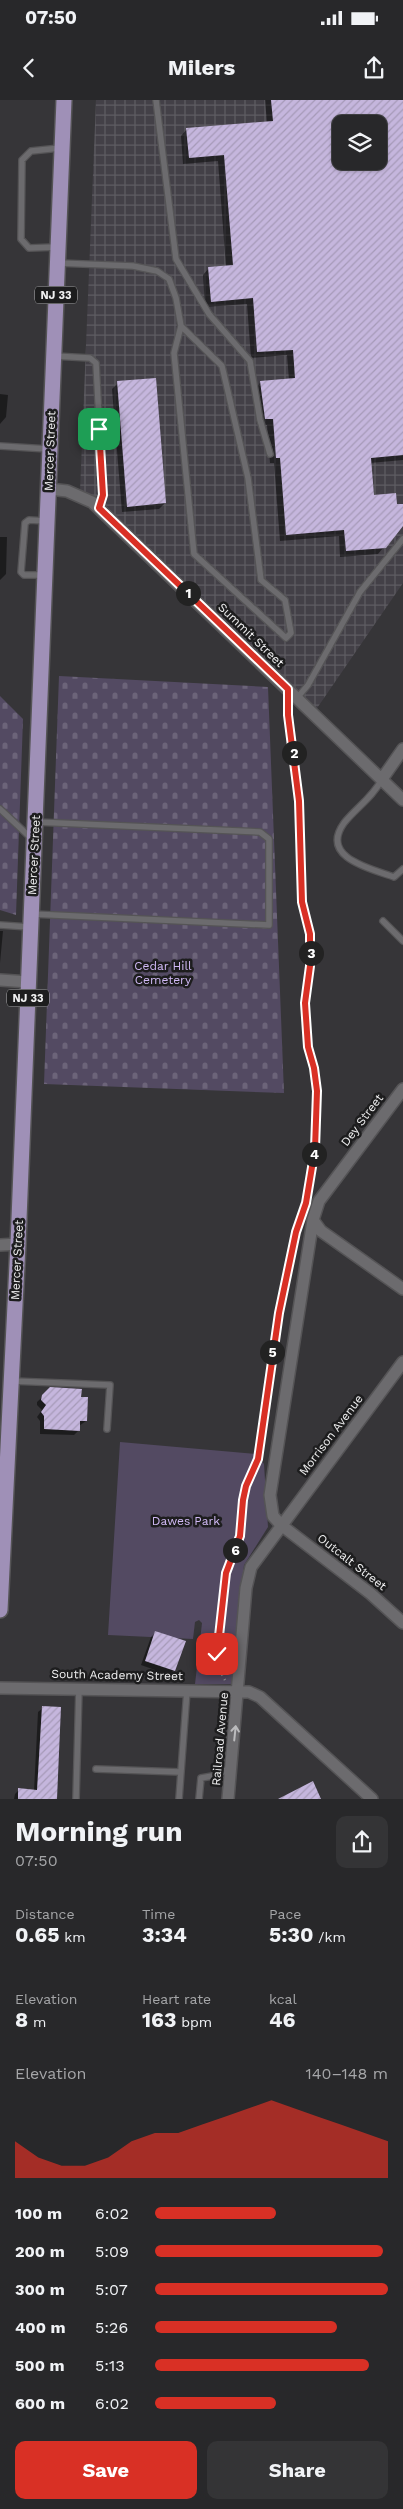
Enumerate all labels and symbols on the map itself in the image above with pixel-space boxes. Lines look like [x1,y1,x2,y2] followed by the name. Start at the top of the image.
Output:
[35,286,77,304] road number: NJ 33
[78,408,120,450] pin
[42,411,58,491] street label: Mercer Street
[176,580,200,606] pin: 1
[215,600,287,670] street label: Summit Street
[282,740,306,766] pin: 2
[25,815,43,895] street label: Mercer Street
[298,940,324,966] pin: 3
[134,959,192,987] park label: Cedar Hill Cemetery
[7,990,49,1006] road number: NJ 33
[338,1091,386,1149] street label: Dey Street
[302,1142,326,1166] pin: 4
[8,1220,26,1300] street label: Mercer Street
[260,1340,284,1364] pin: 5
[296,1392,366,1478] street label: Morrison Avenue
[152,1514,220,1528] park label: Dawes Park
[315,1531,389,1593] street label: Outcalt Street
[222,1538,248,1562] pin: 6
[196,1633,238,1675] pin
[51,1667,183,1683] street label: South Academy Street
[209,1692,231,1786] street label: Railroad Avenue
[230,1725,240,1741] one-way arrow

